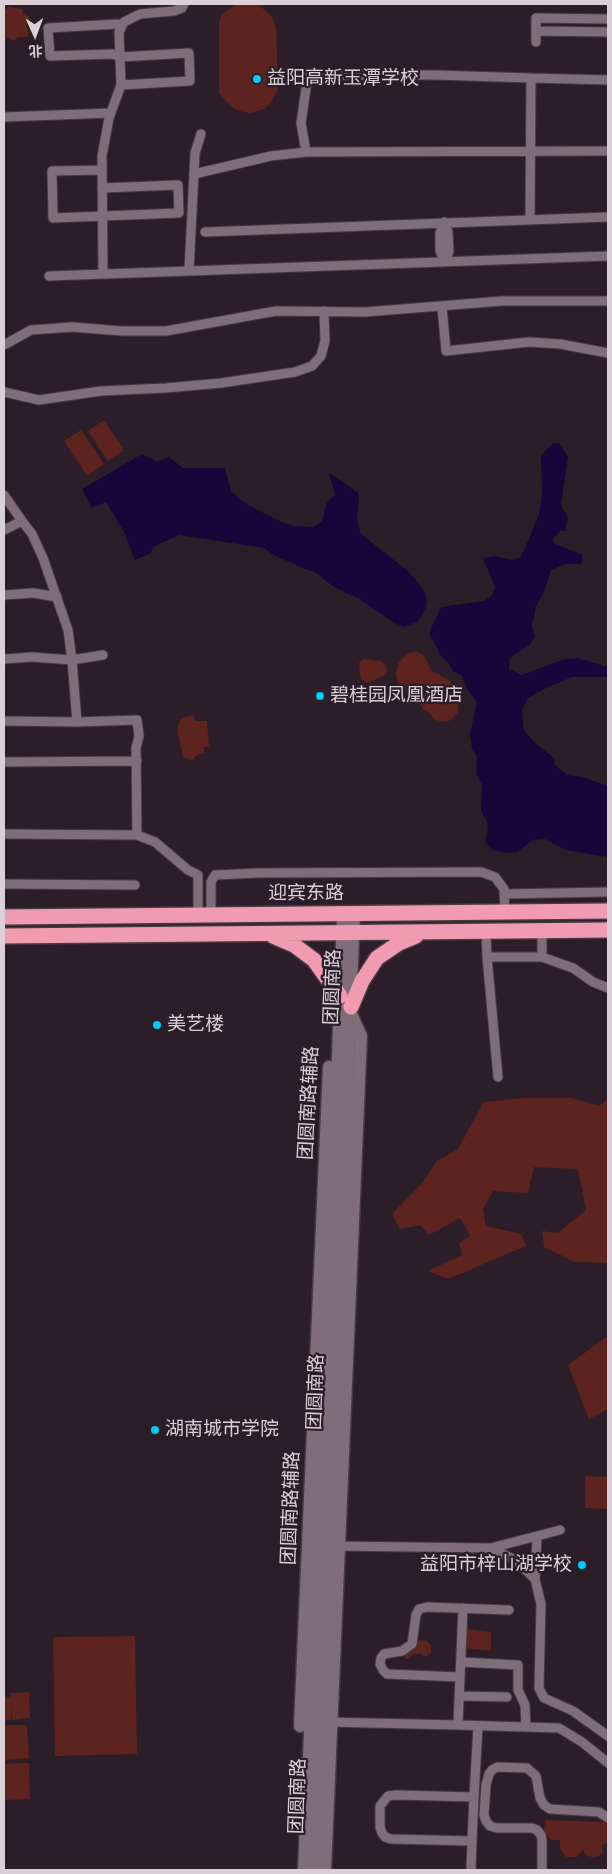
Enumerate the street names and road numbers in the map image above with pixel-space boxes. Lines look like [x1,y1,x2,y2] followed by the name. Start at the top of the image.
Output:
[268,883,344,905] street label: 迎宾东路
[320,949,346,1025] street label: 团圆南路
[295,1045,323,1161] street label: 团圆南路辅路
[303,1354,329,1430] street label: 团圆南路
[278,1451,304,1565] street label: 团圆南路辅路
[285,1758,311,1834] street label: 团圆南路

